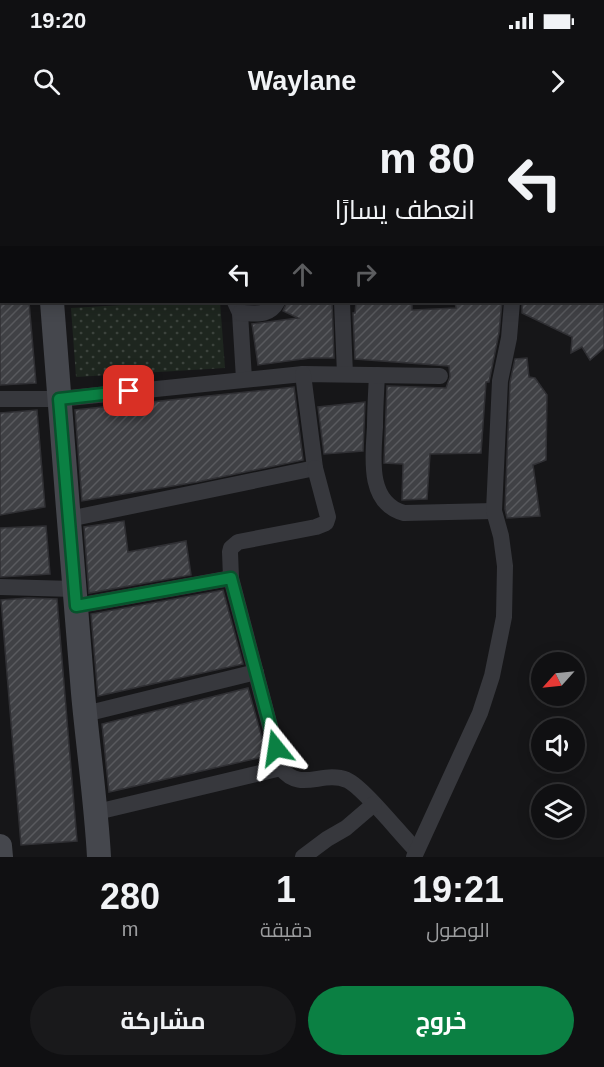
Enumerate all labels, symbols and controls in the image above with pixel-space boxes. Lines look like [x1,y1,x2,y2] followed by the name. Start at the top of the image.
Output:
[30,8,86,33] text: 19:20
[30,65,63,98] icon: search
[541,65,574,98] icon: forward
[248,66,356,96] text: Waylane
[379,135,475,182] text: 80 m
[496,144,574,222] icon: left
[334,195,475,225] text: انعطف يسارًا
[223,258,256,291] icon: left
[286,258,319,291] icon: ahead
[349,258,382,291] icon: right
[103,365,154,416] pin
[112,374,145,407] icon: arrive
[531,652,585,706] north arrow
[531,652,585,838] map controls
[244,716,308,780] position arrow
[531,718,585,772] button: sound
[531,784,585,838] button: layers
[276,869,296,910] text: 1
[412,869,504,910] text: 19:21
[100,876,160,917] text: 280
[122,918,138,940] text: m
[260,919,312,941] text: دقيقة
[426,919,490,941] text: الوصول
[30,986,296,1055] button: مشاركة
[308,986,574,1055] button: خروج

